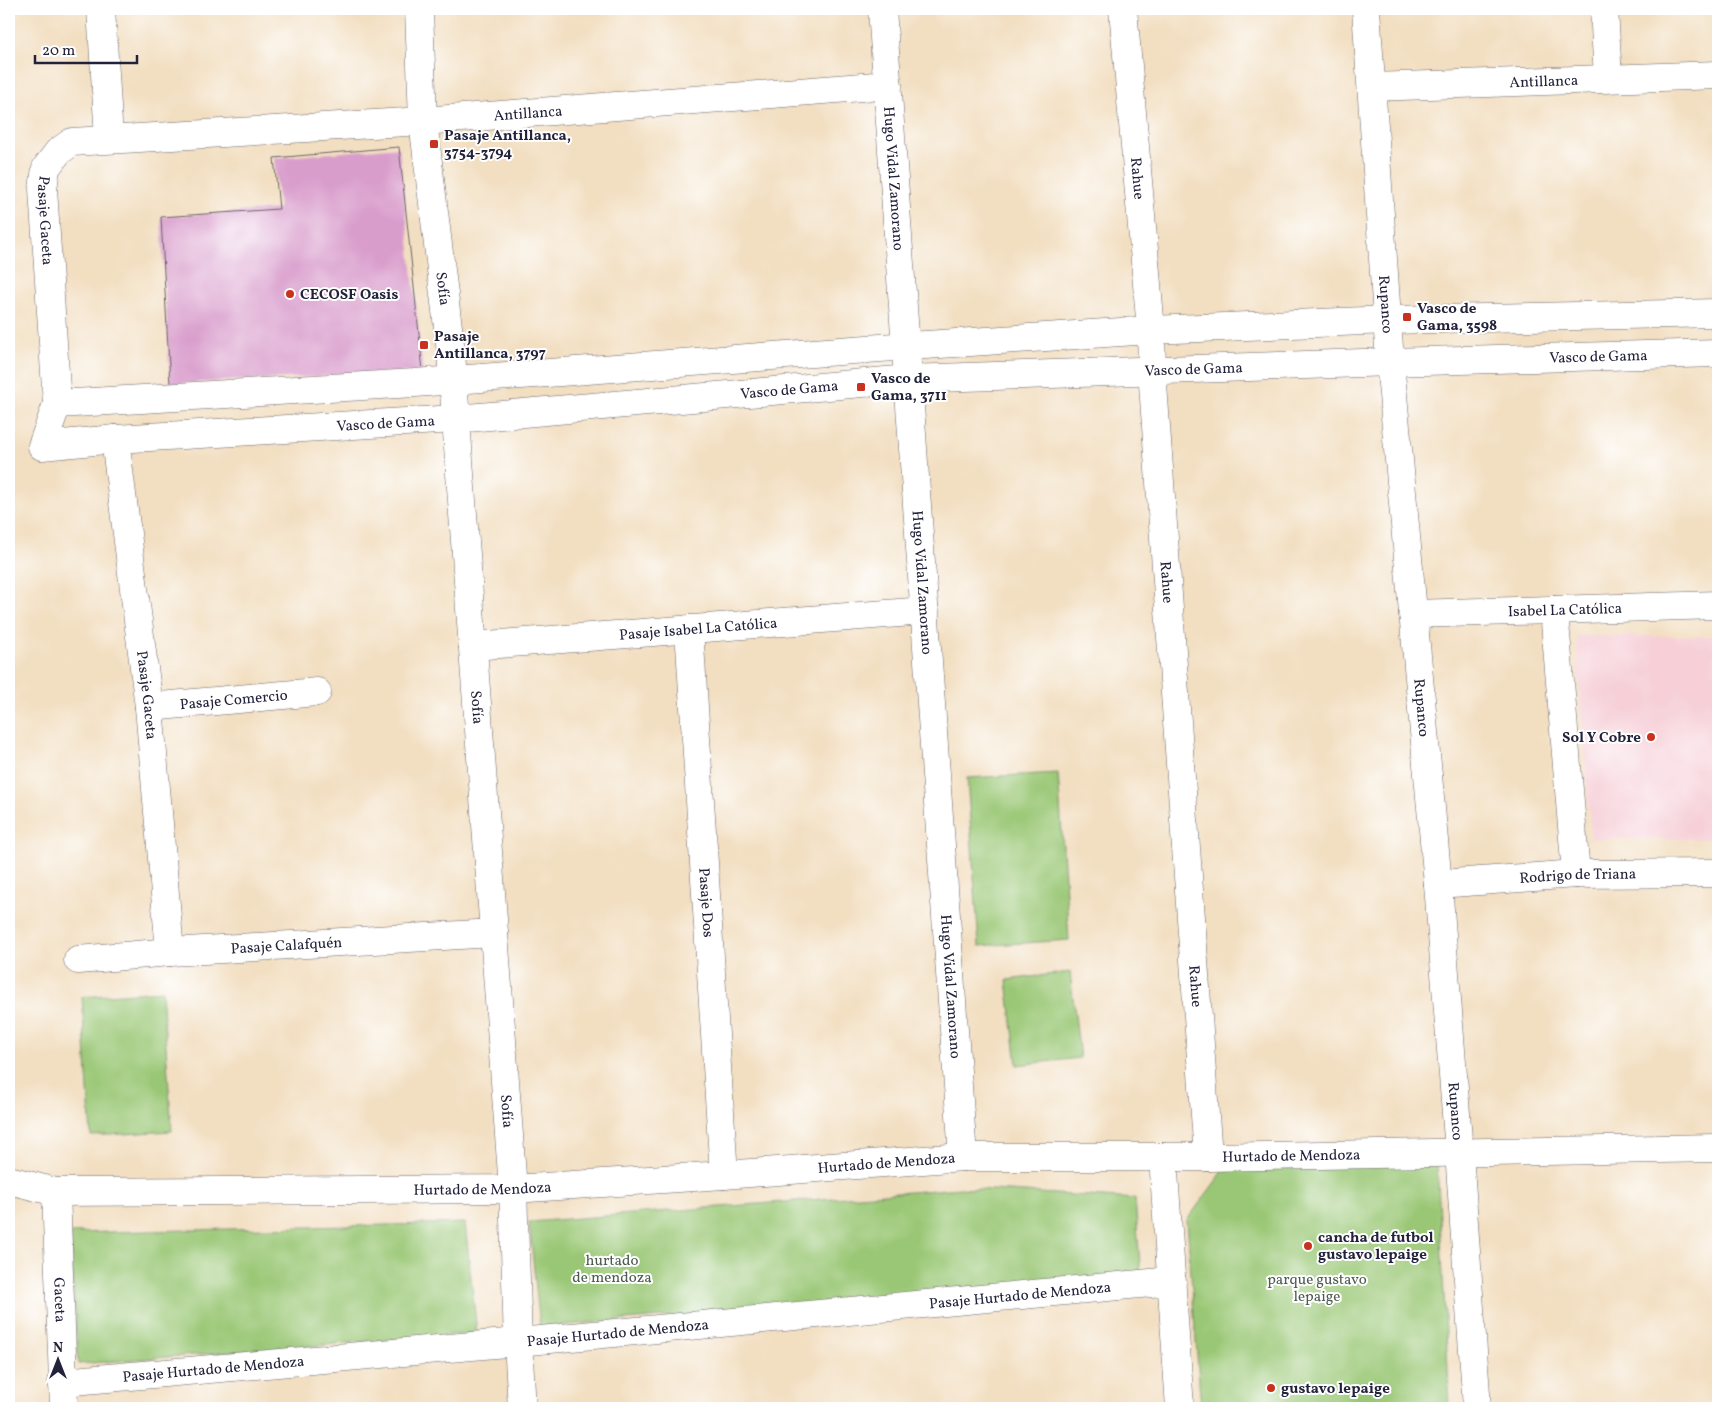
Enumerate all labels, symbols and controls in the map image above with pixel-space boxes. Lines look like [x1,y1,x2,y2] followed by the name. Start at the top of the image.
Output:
[35,32,138,64] scale bar
[42,41,75,62] text: 20 m
[1509,71,1579,94] street label: Antillanca
[493,102,563,127] street label: Antillanca
[877,106,908,251] street label: Hugo Vidal Zamorano
[444,126,571,164] place label: Pasaje Antillanca, 3754-3794
[428,138,440,150] marker: Pasaje Antillanca, 3754-3794
[1124,157,1149,200] street label: Rahue
[31,174,57,266] street label: Pasaje Gaceta
[429,271,454,307] street label: Sofía
[1372,275,1397,334] street label: Rupanco
[300,285,398,306] place label: CECOSF Oasis
[284,288,296,300] marker: CECOSF Oasis
[1417,299,1497,337] place label: Vasco de Gama, 3598
[1401,311,1413,323] marker: Vasco de Gama, 3598
[434,327,546,365] place label: Pasaje Antillanca, 3797
[418,339,430,351] marker: Pasaje Antillanca, 3797
[1549,346,1648,370] street label: Vasco de Gama
[1144,358,1243,383] street label: Vasco de Gama
[871,369,947,407] place label: Vasco de Gama, 3711
[739,376,839,406] street label: Vasco de Gama
[855,381,867,393] marker: Vasco de Gama, 3711
[336,411,436,438] street label: Vasco de Gama
[905,510,937,655] street label: Hugo Vidal Zamorano
[1154,560,1178,604] street label: Rahue
[1508,599,1622,623] street label: Isabel La Católica
[619,613,778,647] street label: Pasaje Isabel La Católica
[130,649,161,741] street label: Pasaje Gaceta
[1407,678,1433,738] street label: Rupanco
[179,686,289,716] street label: Pasaje Comercio
[464,690,488,725] street label: Sofía
[1562,728,1641,749] place label: Sol Y Cobre
[1645,731,1657,743] marker: Sol Y Cobre
[1519,865,1636,890] street label: Rodrigo de Triana
[692,867,718,938] street label: Pasaje Dos
[934,914,965,1059] street label: Hugo Vidal Zamorano
[230,933,343,960] street label: Pasaje Calafquén
[1182,964,1206,1008] street label: Rahue
[1442,1081,1467,1141] street label: Rupanco
[494,1094,517,1129] street label: Sofía
[1222,1145,1361,1169] street label: Hurtado de Mendoza
[817,1149,956,1180] street label: Hurtado de Mendoza
[413,1177,552,1202] street label: Hurtado de Mendoza
[1318,1228,1434,1266] place label: cancha de futbol gustavo lepaige
[1302,1240,1314,1252] marker: cancha de futbol gustavo lepaige
[572,1251,652,1289] park label: hurtado de mendoza
[1267,1270,1367,1308] park label: parque gustavo lepaige
[47,1277,70,1323] street label: Gaceta
[928,1278,1112,1316] street label: Pasaje Hurtado de Mendoza
[526,1315,710,1353] street label: Pasaje Hurtado de Mendoza
[32,1334,82,1384] north arrow
[53,1339,63,1358] text: N
[122,1352,305,1389] street label: Pasaje Hurtado de Mendoza
[1281,1379,1390,1400] place label: gustavo lepaige
[1265,1382,1277,1394] marker: gustavo lepaige

